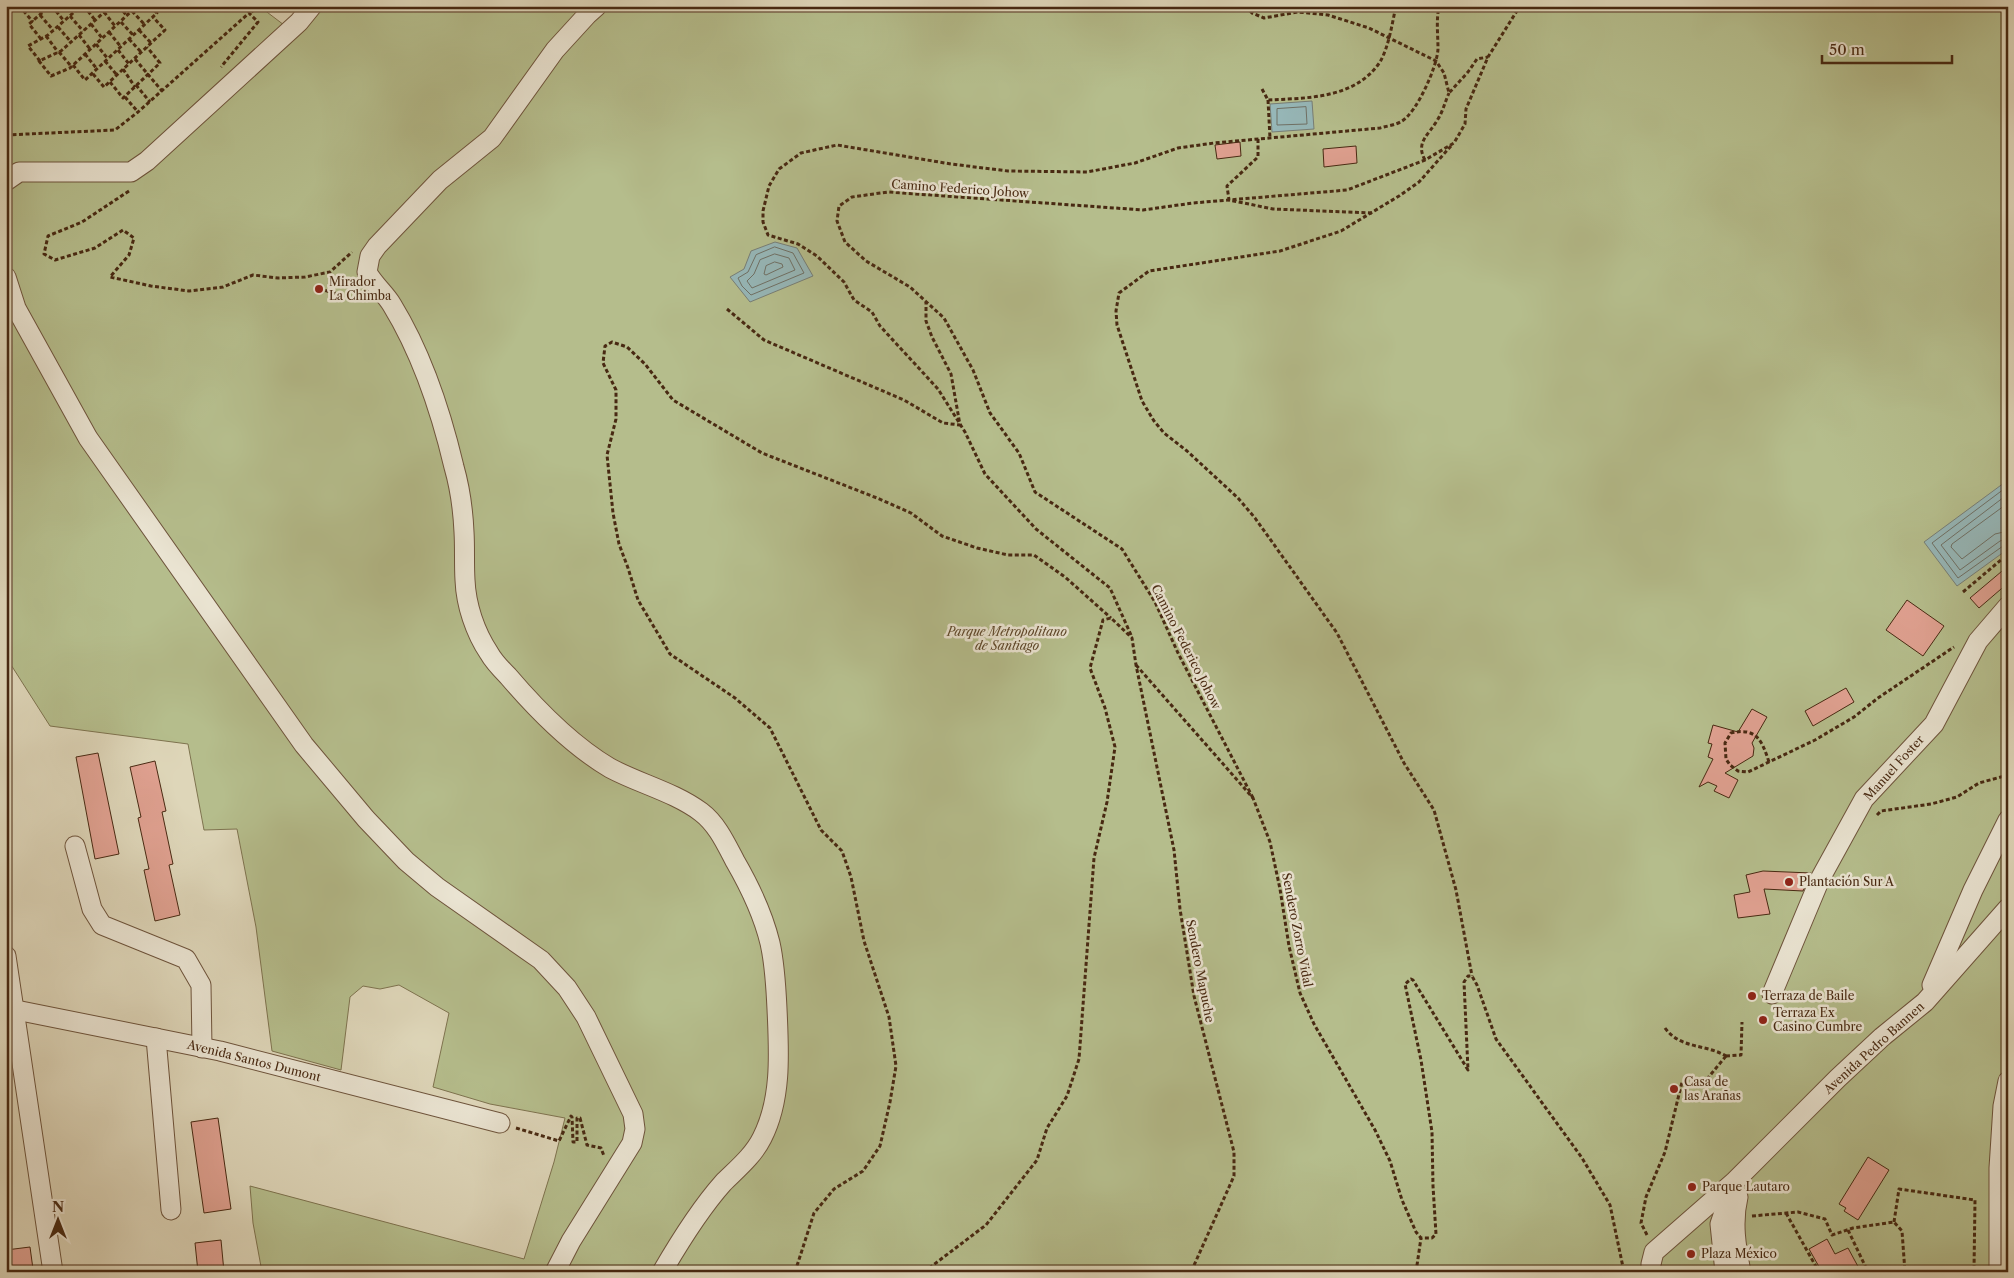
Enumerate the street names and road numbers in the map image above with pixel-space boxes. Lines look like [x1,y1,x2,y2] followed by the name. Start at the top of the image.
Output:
[891,176,1030,201] street label: Camino Federico Johow
[1148,582,1225,713] street label: Camino Federico Johow
[1860,732,1927,803] street label: Manuel Foster
[1279,872,1316,989] street label: Sendero Zorro Vidal
[1183,918,1218,1024] street label: Sendero Mapuche
[1820,998,1927,1097] street label: Avenida Pedro Bannen
[185,1036,323,1085] street label: Avenida Santos Dumont

